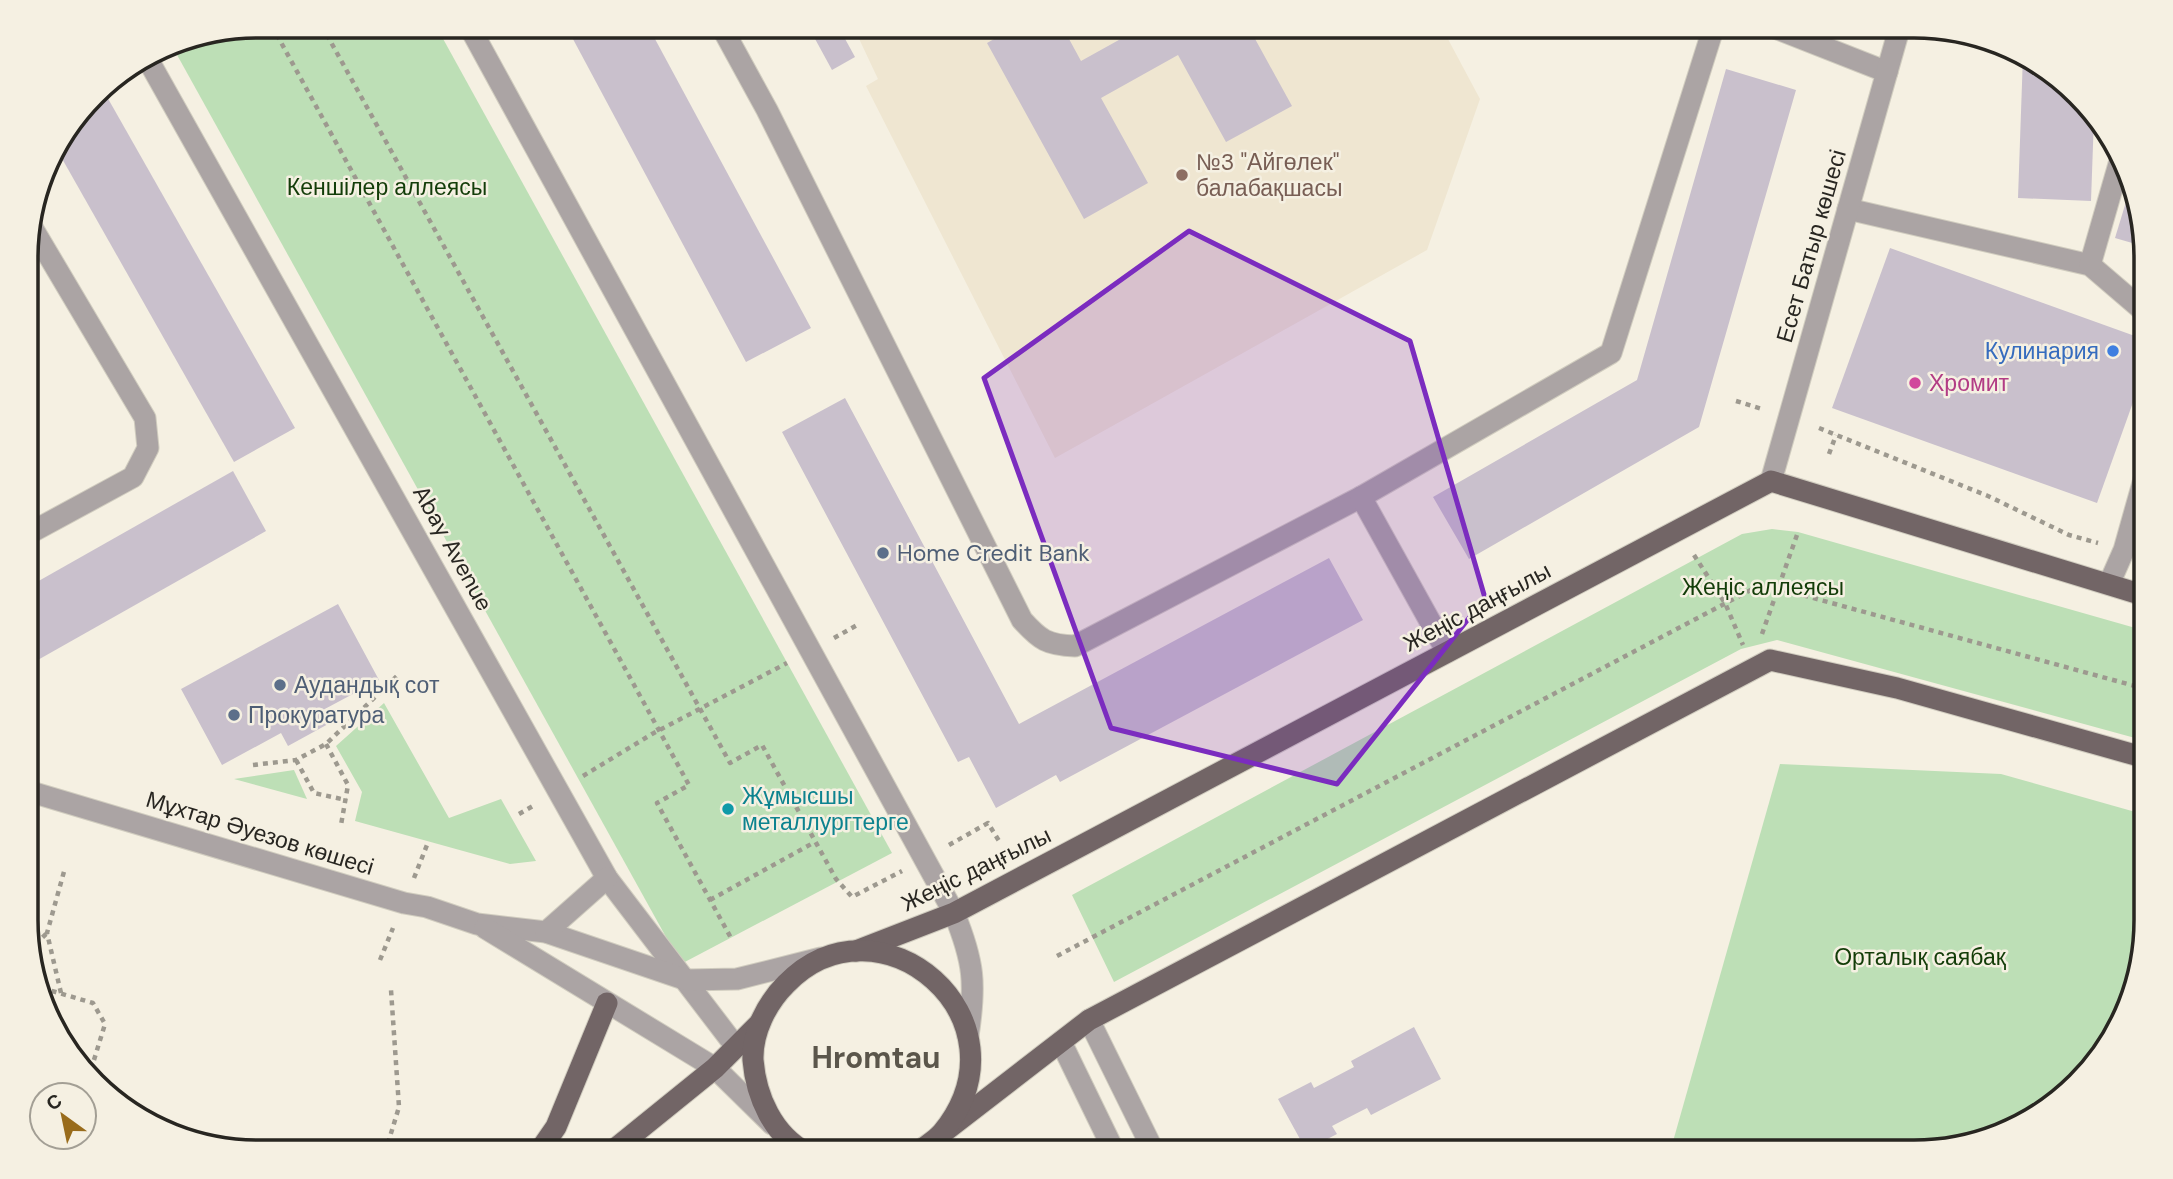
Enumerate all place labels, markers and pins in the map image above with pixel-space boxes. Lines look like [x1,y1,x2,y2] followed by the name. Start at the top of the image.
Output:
[1196,147,1342,203] place label: №3 "Айгөлек" балабақшасы
[1174,167,1190,183] marker: №3 "Айгөлек" балабақшасы
[1985,336,2099,366] place label: Кулинария
[2105,343,2121,359] marker: Кулинария
[1929,368,2010,398] place label: Хромит
[1907,375,1923,391] marker: Хромит
[897,538,1090,568] place label: Home Credit Bank
[875,545,891,561] marker: Home Credit Bank
[294,670,440,700] place label: Аудандық сот
[272,677,288,693] marker: Аудандық сот
[248,700,385,730] place label: Прокуратура
[226,707,242,723] marker: Прокуратура
[742,781,909,837] place label: Жұмысшы металлургтерге
[720,801,736,817] marker: Жұмысшы металлургтерге

